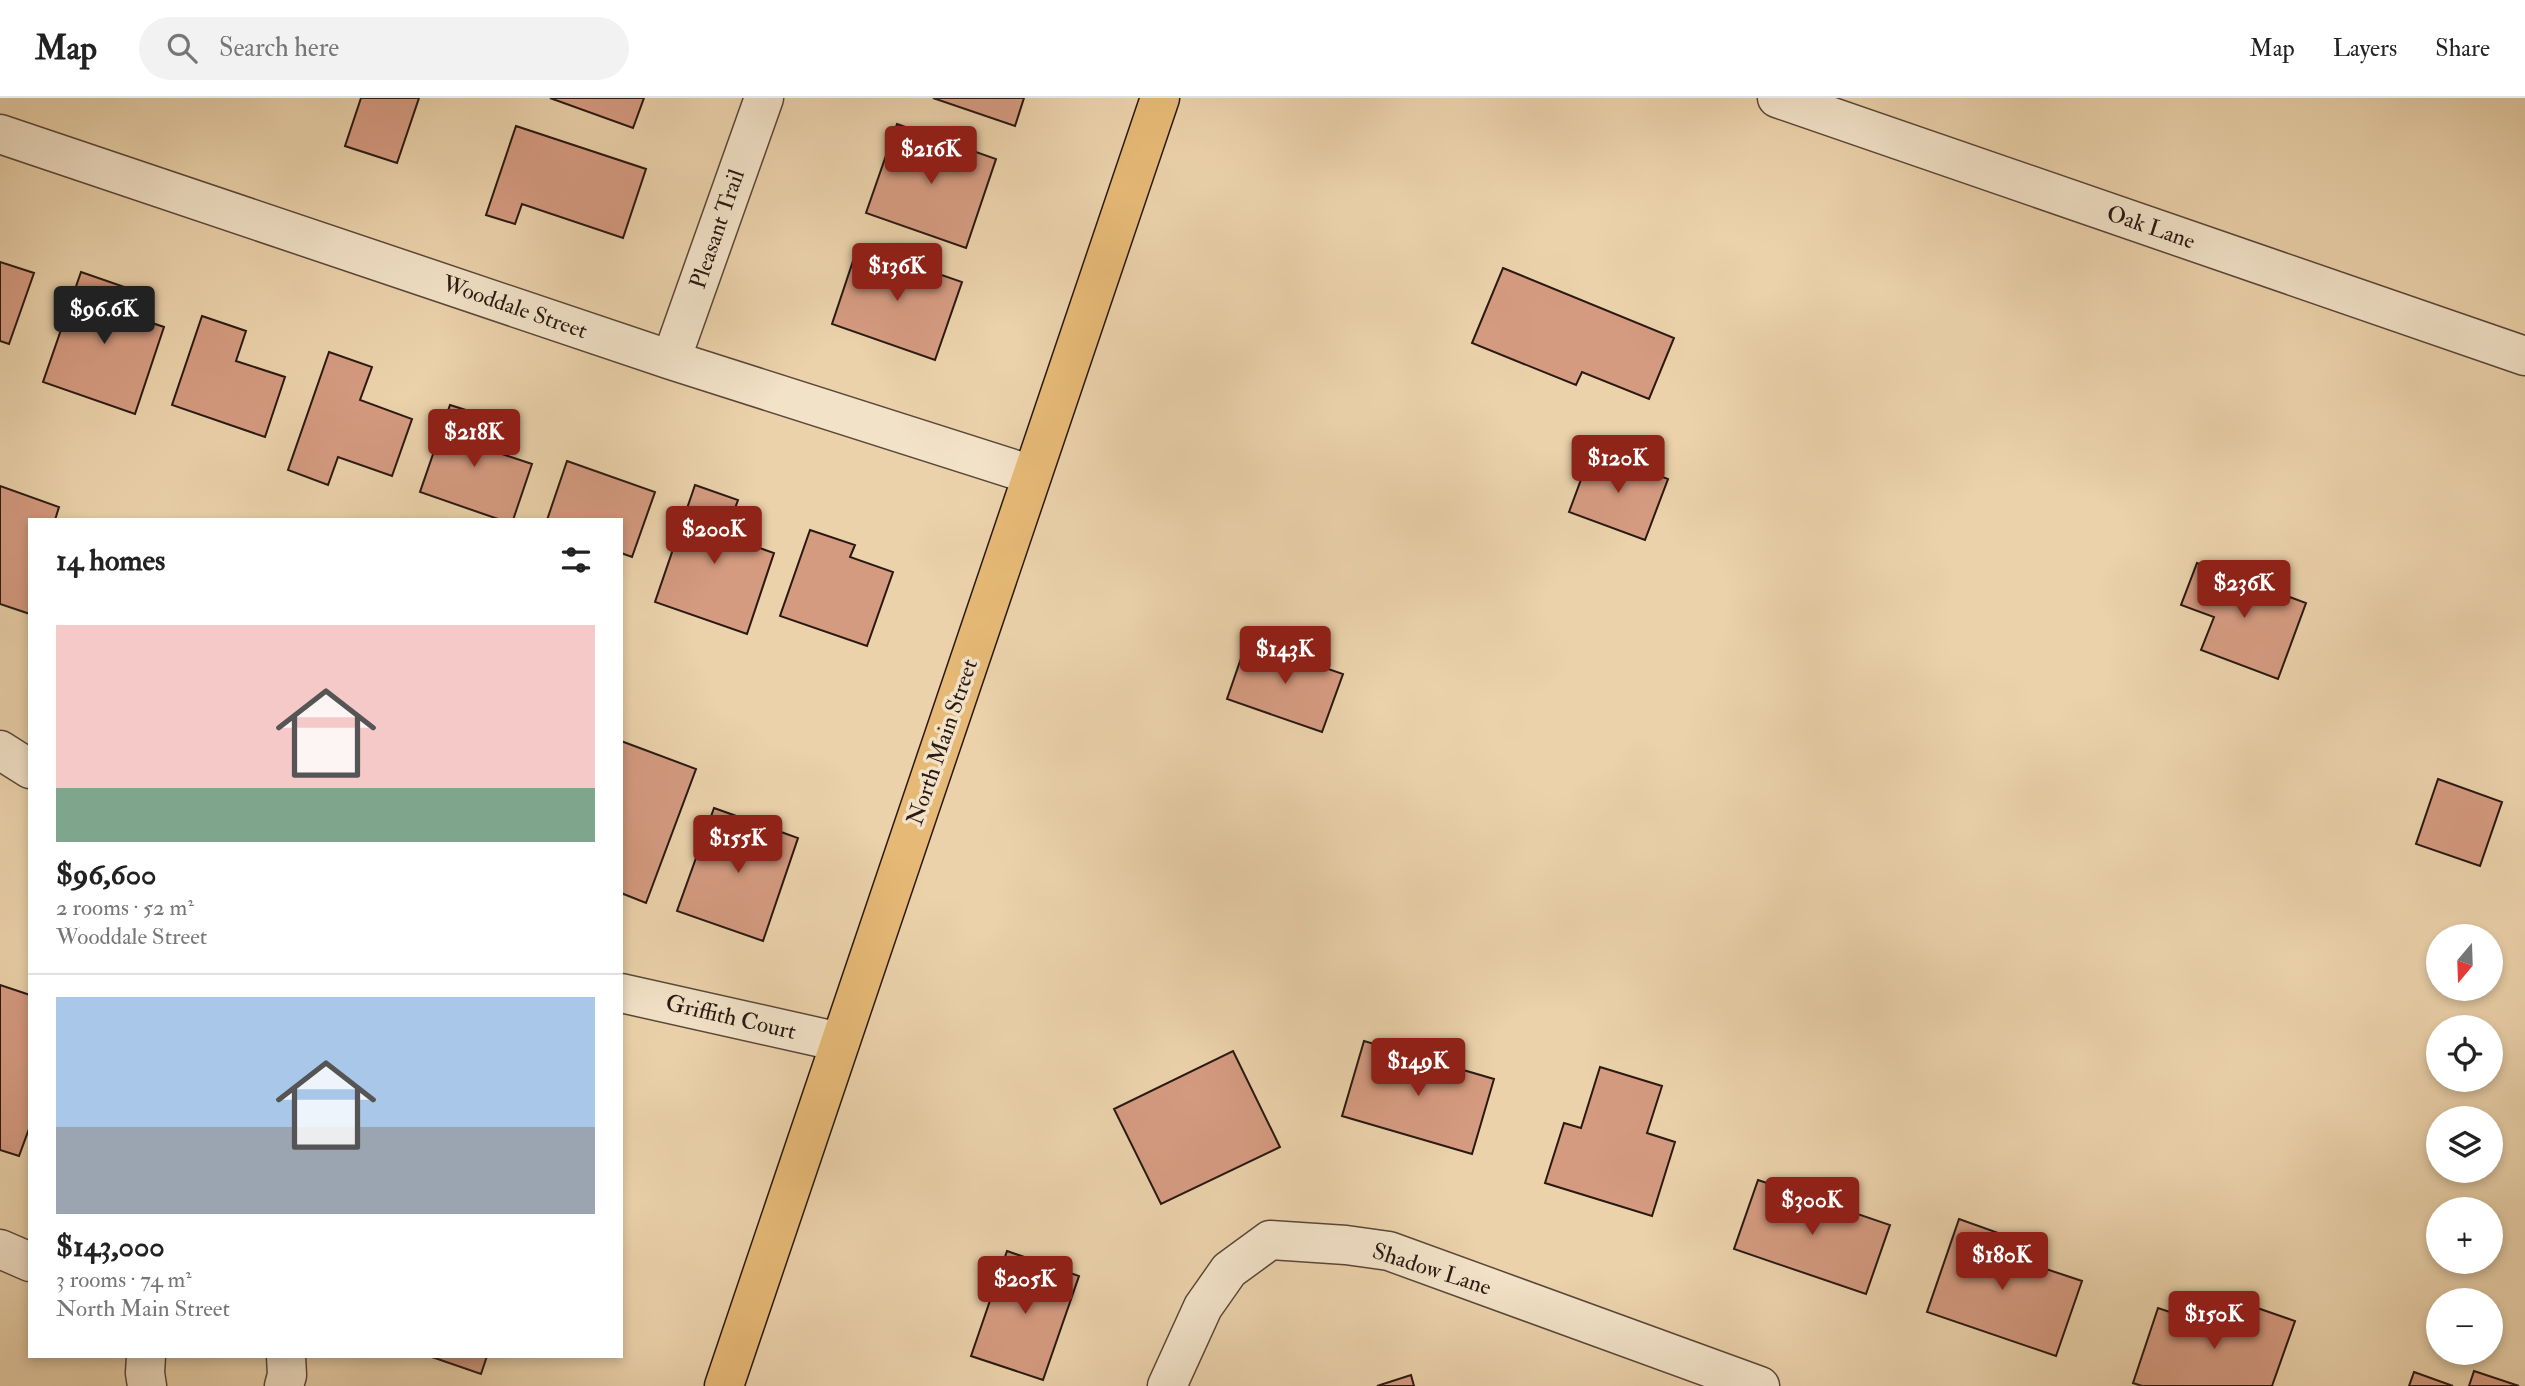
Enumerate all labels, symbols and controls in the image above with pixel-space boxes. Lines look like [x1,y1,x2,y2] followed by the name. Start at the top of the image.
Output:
[139,17,629,80] search box
[35,28,97,69] text: Map
[163,29,201,67] icon: search
[219,32,339,64] text: Search here
[2250,33,2295,64] text: Map
[2333,33,2397,64] text: Layers
[2435,33,2490,64] text: Share
[882,126,980,186] pin: $216K
[901,134,961,163] text: $216K
[683,165,751,292] street label: Pleasant Trail
[2103,198,2199,256] street label: Oak Lane
[848,244,946,303] pin: $136K
[868,251,926,280] text: $136K
[438,268,591,345] street label: Wooddale Street
[47,286,161,346] pin: $96.6K
[70,294,138,323] text: $96.6K
[425,410,523,469] pin: $218K
[444,417,504,446] text: $218K
[1569,436,1667,495] pin: $120K
[1588,443,1648,472] text: $120K
[665,506,763,566] pin: $200K
[682,514,746,543] text: $200K
[557,541,595,579] icon: filters
[56,542,165,579] text: 14 homes
[2195,560,2293,620] pin: $236K
[2213,568,2275,597] text: $236K
[1236,626,1334,686] pin: $143K
[1256,634,1314,663] text: $143K
[900,655,984,829] street label: North Main Street
[263,670,389,796] icon: home
[689,816,787,875] pin: $155K
[709,823,767,852] text: $155K
[56,856,156,893] text: $96,600
[56,893,194,922] text: 2 rooms · 52 m²
[56,922,207,951] text: Wooddale Street
[2426,924,2502,1001] north arrow
[2426,924,2503,1365] map controls
[663,988,799,1046] street label: Griffith Court
[2426,1015,2503,1092] button: locate
[1369,1038,1467,1098] pin: $149K
[263,1042,389,1168] icon: home
[1387,1046,1449,1075] text: $149K
[2426,1106,2503,1183] button: layers
[1763,1178,1861,1237] pin: $300K
[1781,1185,1843,1214] text: $300K
[2426,1197,2503,1274] button: +
[56,1228,165,1265] text: $143,000
[1953,1232,2051,1292] pin: $180K
[1369,1236,1495,1302] street label: Shadow Lane
[1972,1240,2032,1269] text: $180K
[976,1256,1074,1316] pin: $205K
[994,1264,1056,1293] text: $205K
[56,1265,192,1294] text: 3 rooms · 74 m²
[2426,1288,2503,1365] button: −
[2165,1292,2263,1351] pin: $150K
[56,1294,230,1323] text: North Main Street
[2185,1299,2243,1328] text: $150K

